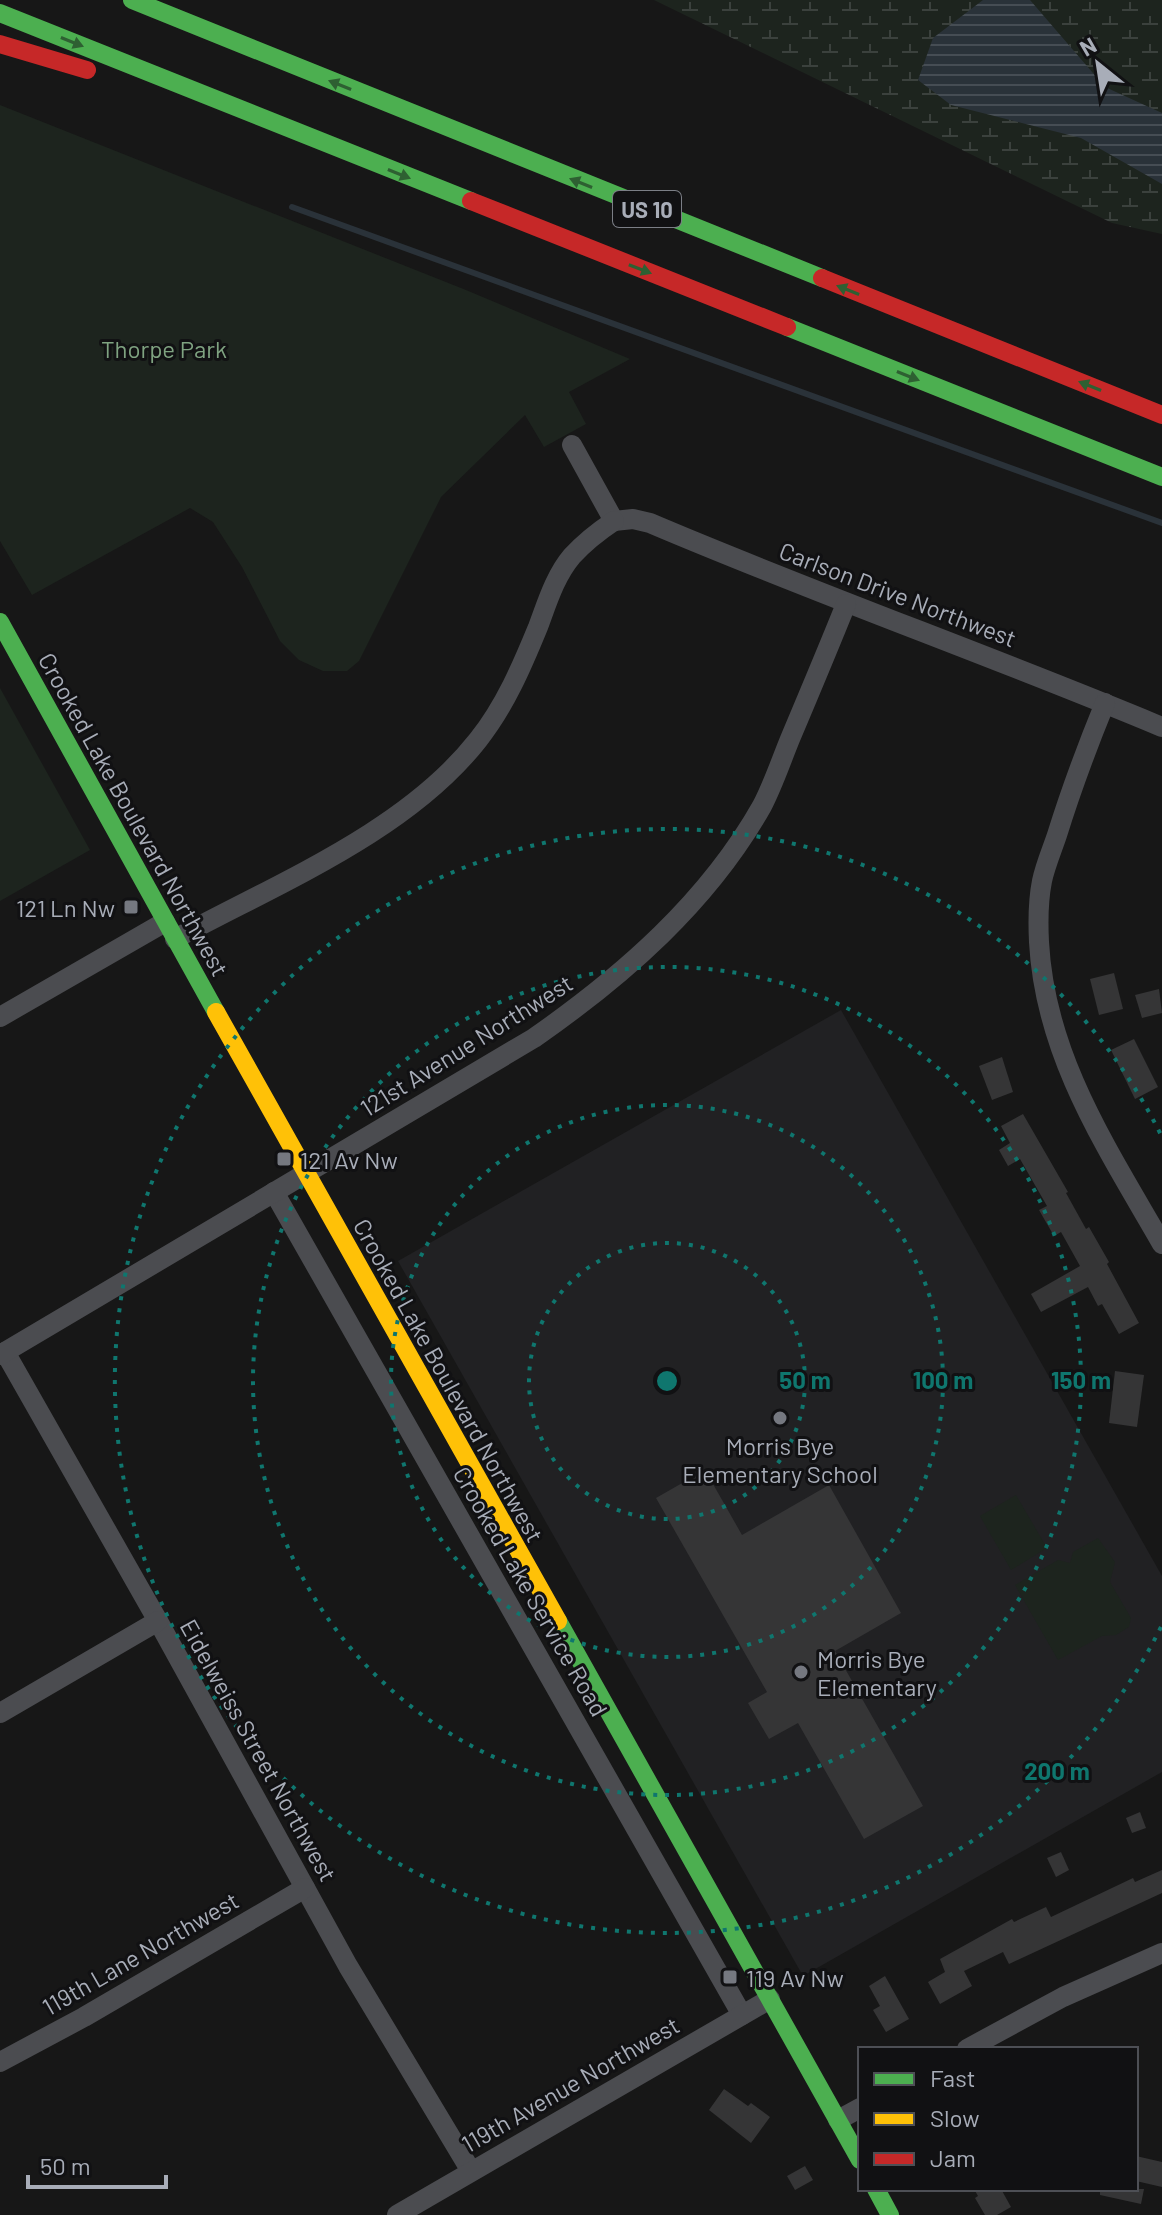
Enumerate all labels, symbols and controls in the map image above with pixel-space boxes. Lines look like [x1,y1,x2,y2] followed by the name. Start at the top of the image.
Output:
[1058,24,1138,104] north arrow
[1075,31,1100,61] text: N
[60,36,84,49] one-way arrow
[328,78,352,91] one-way arrow
[387,168,411,181] one-way arrow
[569,176,593,189] one-way arrow
[613,191,681,227] road number: US 10
[628,263,652,276] one-way arrow
[836,283,860,296] one-way arrow
[101,334,227,363] park label: Thorpe Park
[896,369,920,382] one-way arrow
[1078,379,1102,392] one-way arrow
[776,535,1020,653] street label: Carlson Drive Northwest
[33,647,235,981] street label: Crooked Lake Boulevard Northwest
[16,893,115,922] place label: 121 Ln Nw
[122,898,140,916] marker: 121 Ln Nw
[354,968,578,1122] street label: 121st Avenue Northwest
[300,1145,398,1174] place label: 121 Av Nw
[275,1150,293,1168] marker: 121 Av Nw
[348,1213,550,1547] street label: Crooked Lake Boulevard Northwest
[779,1365,831,1394] text: 50 m
[913,1365,973,1394] text: 100 m
[1051,1365,1111,1394] text: 150 m
[653,1367,681,1395] centre of rings
[771,1409,789,1427] marker: Morris Bye Elementary School
[682,1431,878,1488] place label: Morris Bye Elementary School
[448,1461,614,1721] street label: Crooked Lake Service Road
[175,1614,343,1886] street label: Eidelweiss Street Northwest
[817,1644,937,1701] place label: Morris Bye Elementary
[792,1663,810,1681] marker: Morris Bye Elementary
[1024,1756,1090,1785] text: 200 m
[37,1885,243,2021] street label: 119th Lane Northwest
[746,1963,844,1992] place label: 119 Av Nw
[721,1968,739,1986] marker: 119 Av Nw
[456,2010,684,2158] street label: 119th Avenue Northwest
[858,2047,1138,2191] legend
[930,2063,975,2092] text: Fast
[930,2103,979,2132] text: Slow
[28,2139,166,2189] scale bar
[930,2143,976,2172] text: Jam
[40,2151,91,2180] text: 50 m

